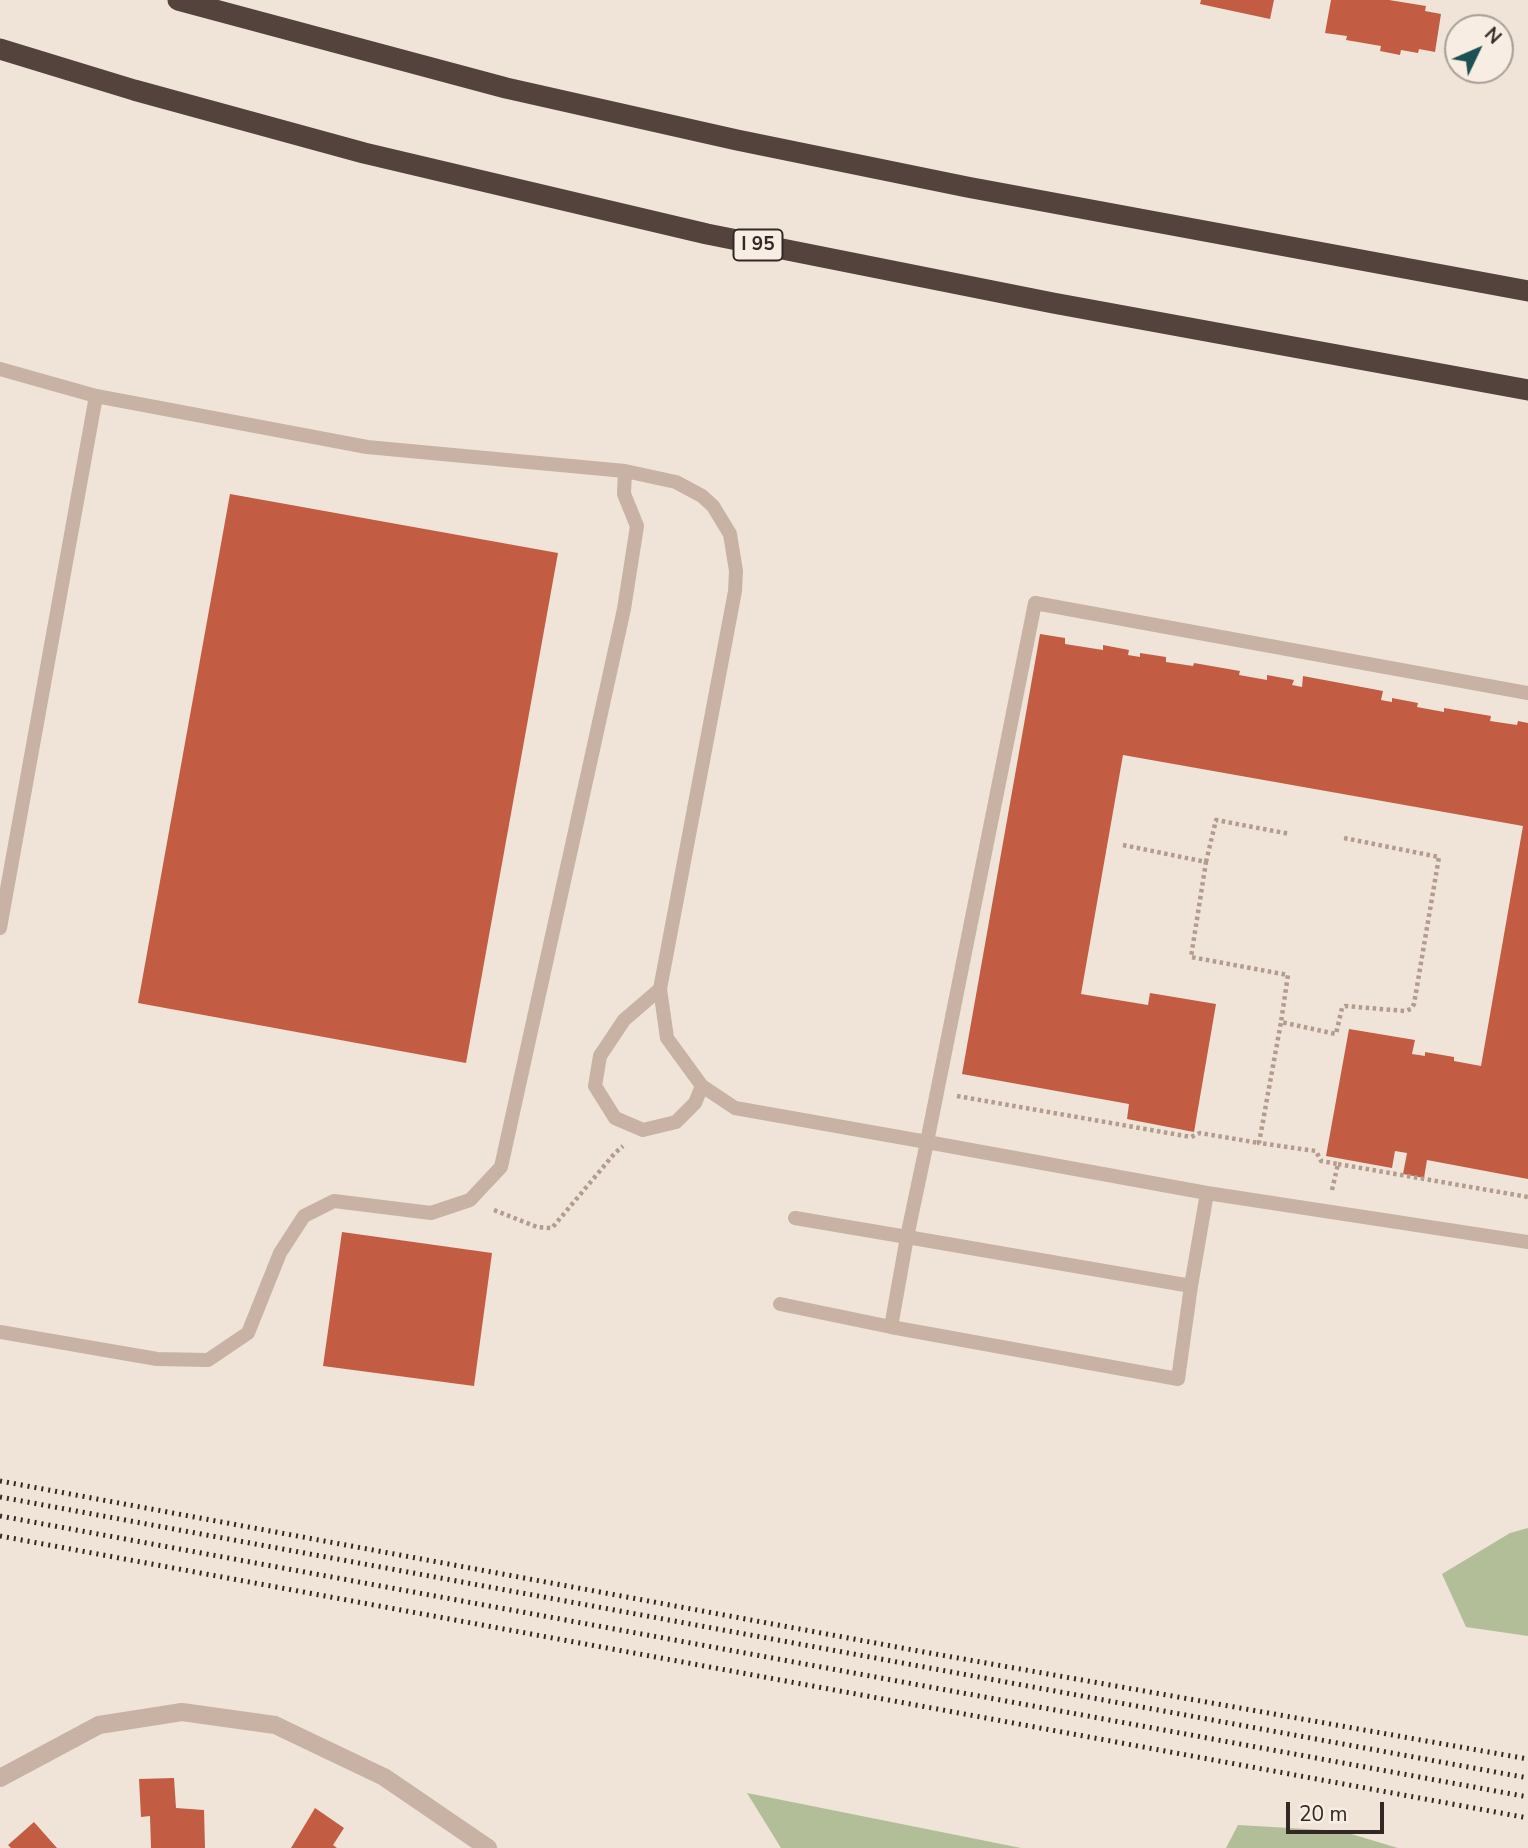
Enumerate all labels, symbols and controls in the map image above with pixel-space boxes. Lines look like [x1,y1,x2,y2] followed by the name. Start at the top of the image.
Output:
[1444,14,1514,84] north arrow
[1478,22,1507,50] text: N
[734,230,782,260] road number: I 95
[1290,1788,1388,1832] scale bar
[1299,1800,1348,1828] text: 20 m

